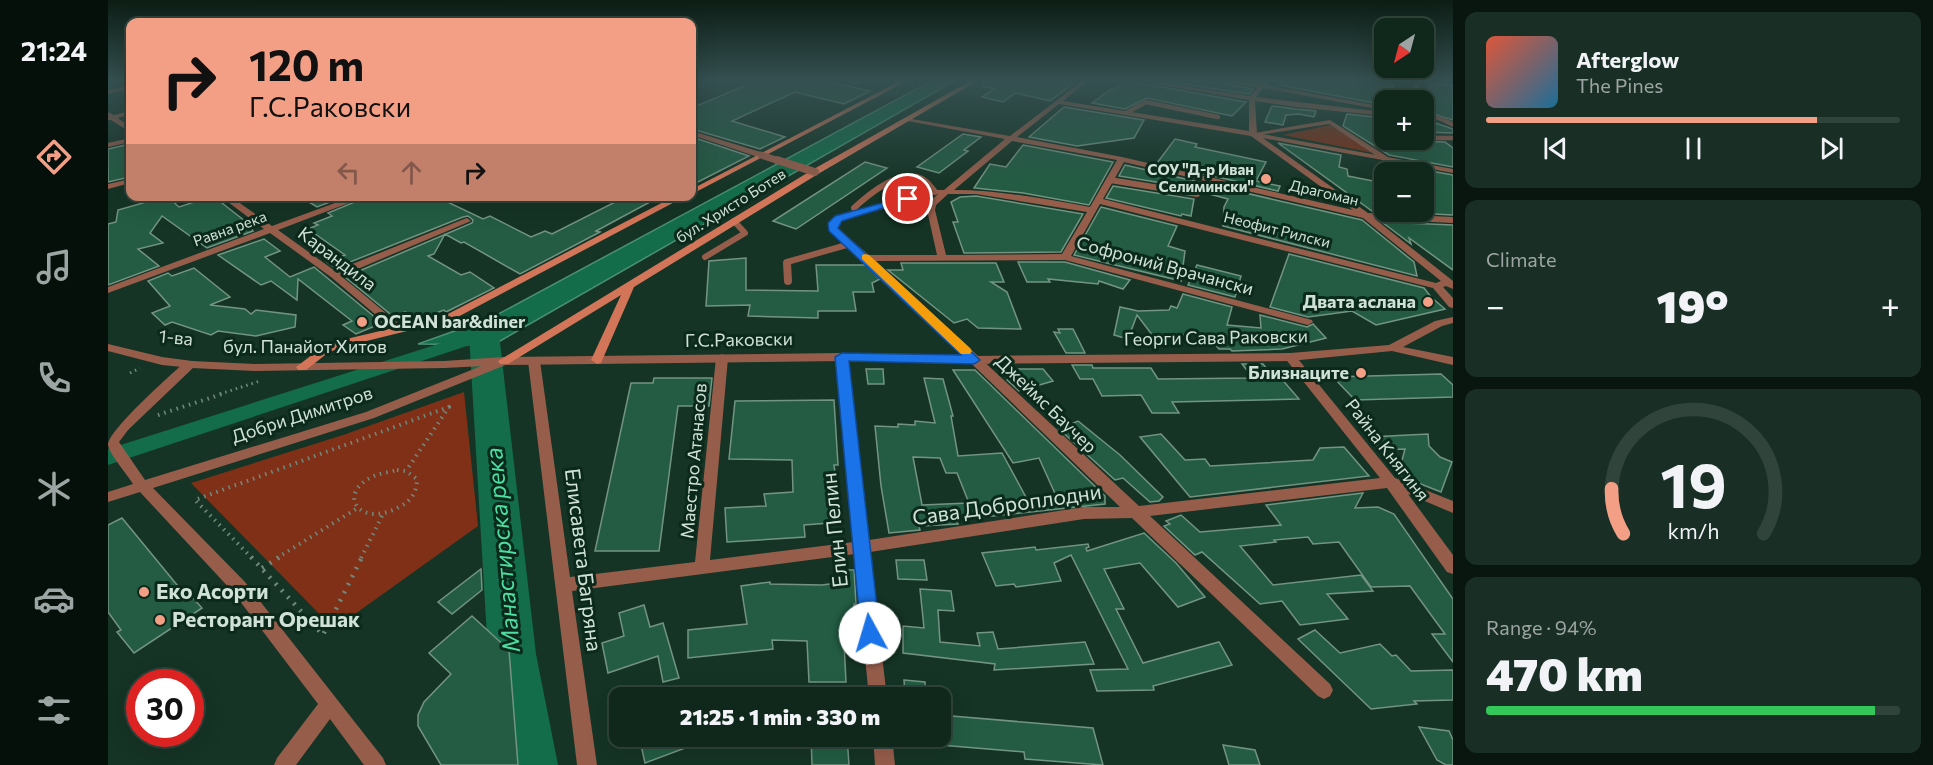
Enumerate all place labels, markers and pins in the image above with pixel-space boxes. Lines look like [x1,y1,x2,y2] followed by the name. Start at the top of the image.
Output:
[1147,160,1254,195] place label: СОУ "Д-р Иван Селимински"
[1259,172,1273,186] marker: СОУ "Д-р Иван Селимински"
[882,173,933,224] pin
[1303,290,1416,312] place label: Двата аслана
[1421,295,1435,309] marker: Двата аслана
[374,310,526,332] place label: OCEAN bar&diner
[355,315,369,329] marker: OCEAN bar&diner
[1248,361,1349,383] place label: Близнаците
[1354,366,1368,380] marker: Близнаците
[156,578,268,603] place label: Еко Асорти
[137,585,151,599] marker: Еко Асорти
[172,606,360,631] place label: Ресторант Орешак
[153,613,167,627] marker: Ресторант Орешак

